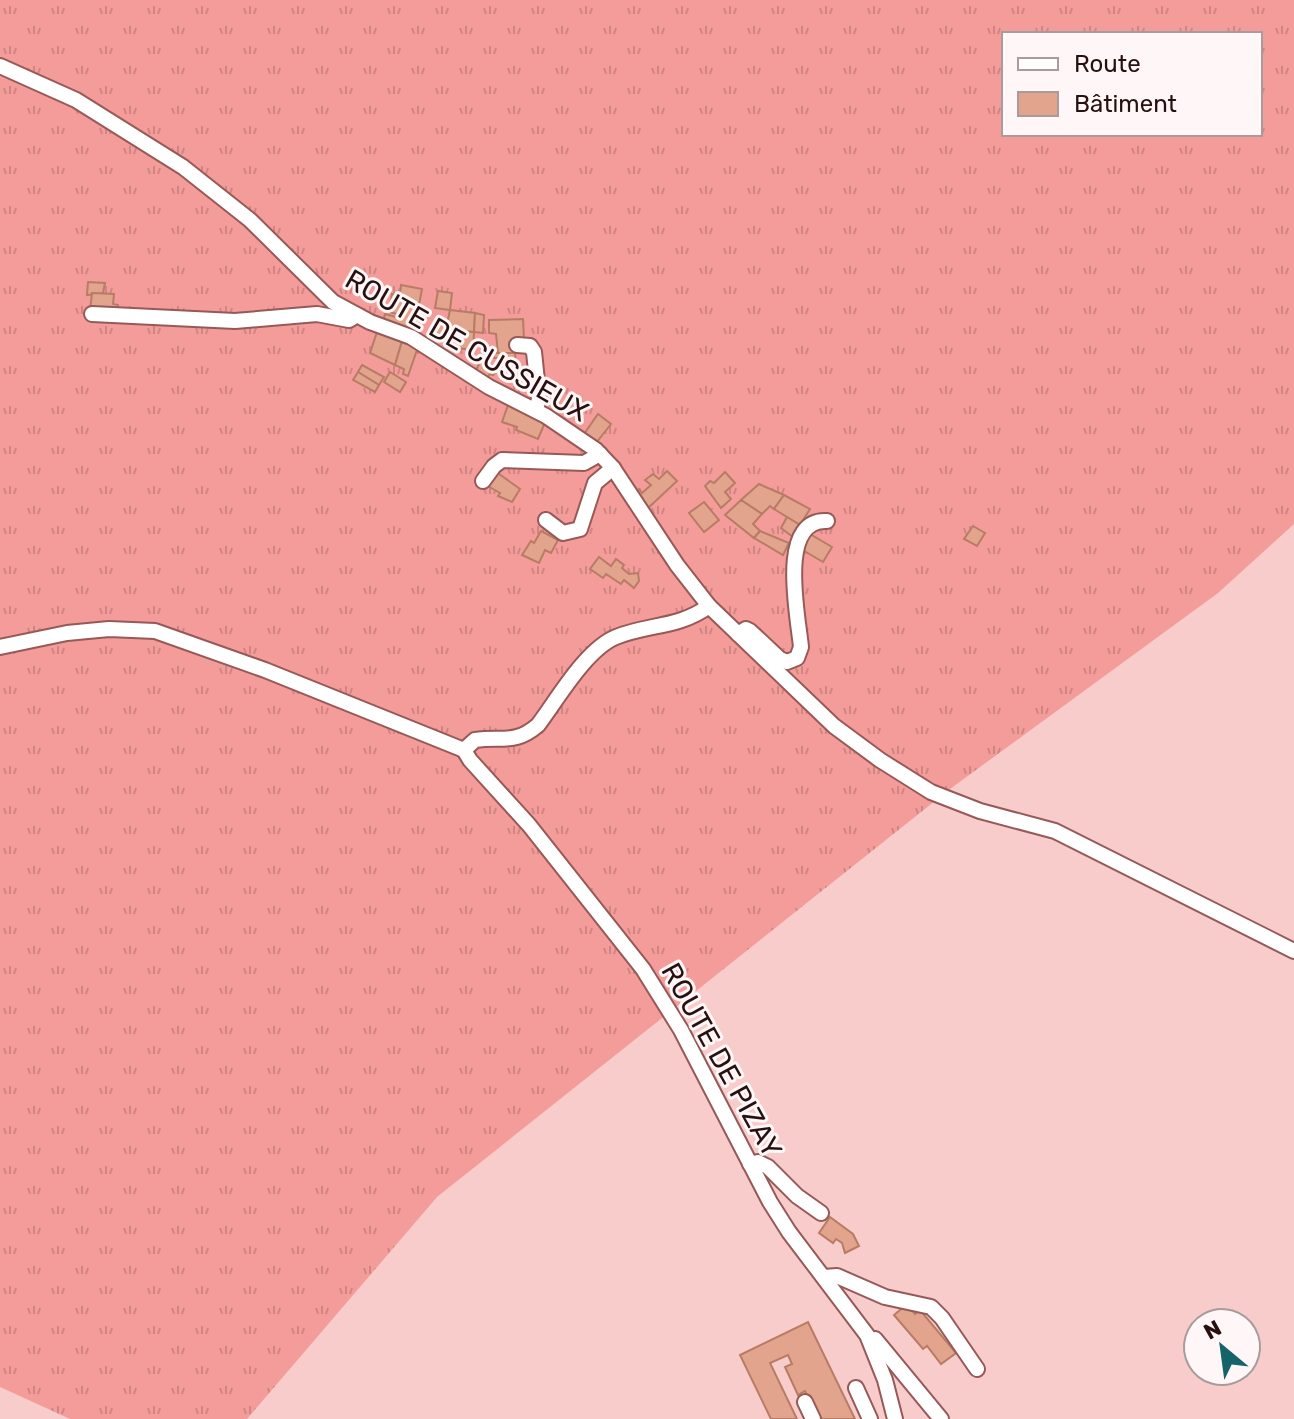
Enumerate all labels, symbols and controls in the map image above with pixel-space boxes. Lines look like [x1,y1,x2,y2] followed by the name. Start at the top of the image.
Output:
[1002,32,1262,136] legend
[1074,50,1141,78] text: Route
[1074,90,1177,118] text: Bâtiment
[339,262,594,429] street label: ROUTE DE CUSSIEUX
[654,957,789,1163] street label: ROUTE DE PIZAY
[1182,1307,1262,1387] north arrow
[1199,1314,1226,1346] text: N

